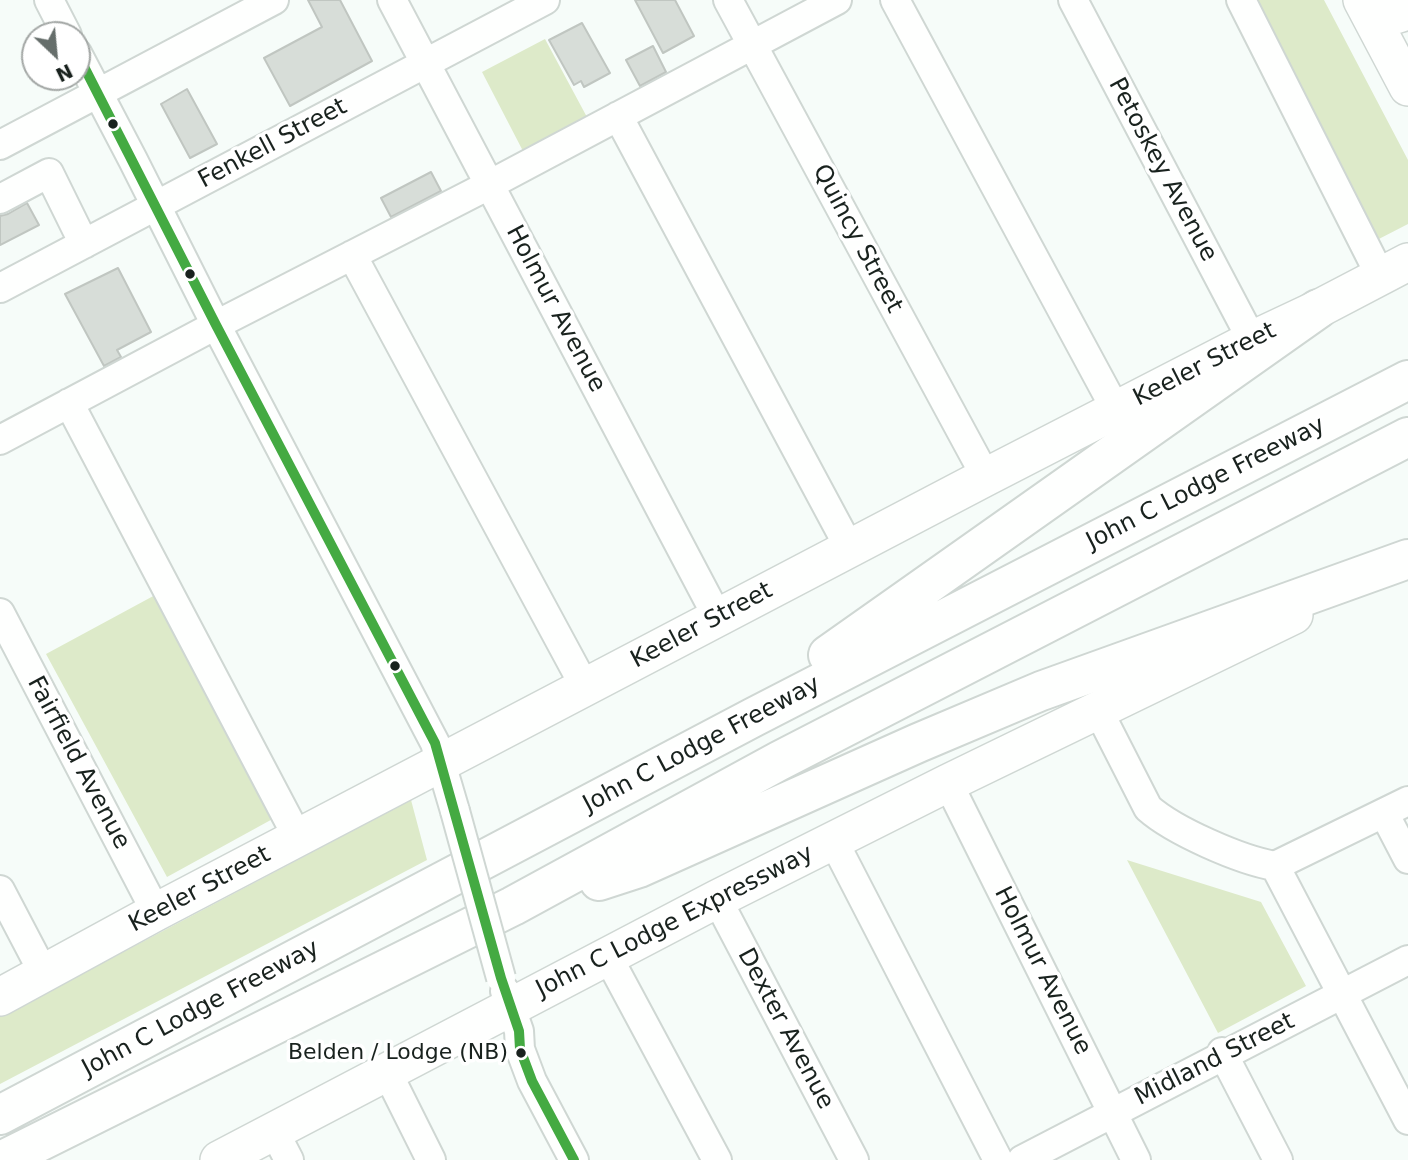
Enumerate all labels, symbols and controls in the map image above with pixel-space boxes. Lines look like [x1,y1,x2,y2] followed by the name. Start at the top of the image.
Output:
[21,21,91,91] north arrow
[52,60,76,86] text: N
[1101,73,1223,267] street label: Petoskey Avenue
[194,93,352,195] street label: Fenkell Street
[106,117,120,131] unlabelled marker
[806,160,908,318] street label: Quincy Street
[499,221,611,397] street label: Holmur Avenue
[183,267,197,281] unlabelled marker
[1129,317,1281,413] street label: Keeler Street
[1082,411,1330,557] street label: John C Lodge Freeway
[626,577,778,675] street label: Keeler Street
[388,659,402,673] unlabelled marker
[579,670,825,820] street label: John C Lodge Freeway
[20,672,136,854] street label: Fairfield Avenue
[532,839,818,1005] street label: John C Lodge Expressway
[124,841,276,939] street label: Keeler Street
[987,882,1097,1060] street label: Holmur Avenue
[78,934,324,1084] street label: John C Lodge Freeway
[731,944,839,1114] street label: Dexter Avenue
[1131,1007,1299,1113] street label: Midland Street
[288,1040,508,1066] place label: Belden / Lodge (NB)
[514,1046,528,1060] marker: Belden / Lodge (NB)

